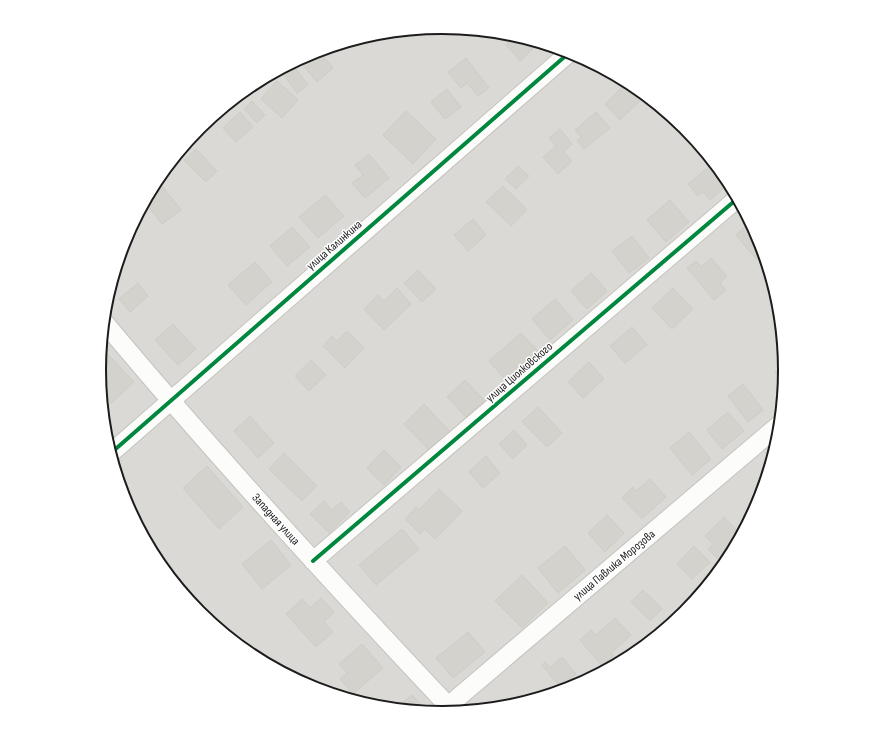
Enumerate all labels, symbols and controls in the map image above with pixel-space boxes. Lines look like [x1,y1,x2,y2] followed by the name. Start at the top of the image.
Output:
[303,217,365,274] street label: улица Калинкина
[483,339,556,405] street label: улица Циолковского
[249,490,303,549] street label: Западная улица
[570,527,659,604] street label: улица Павлика Морозова

